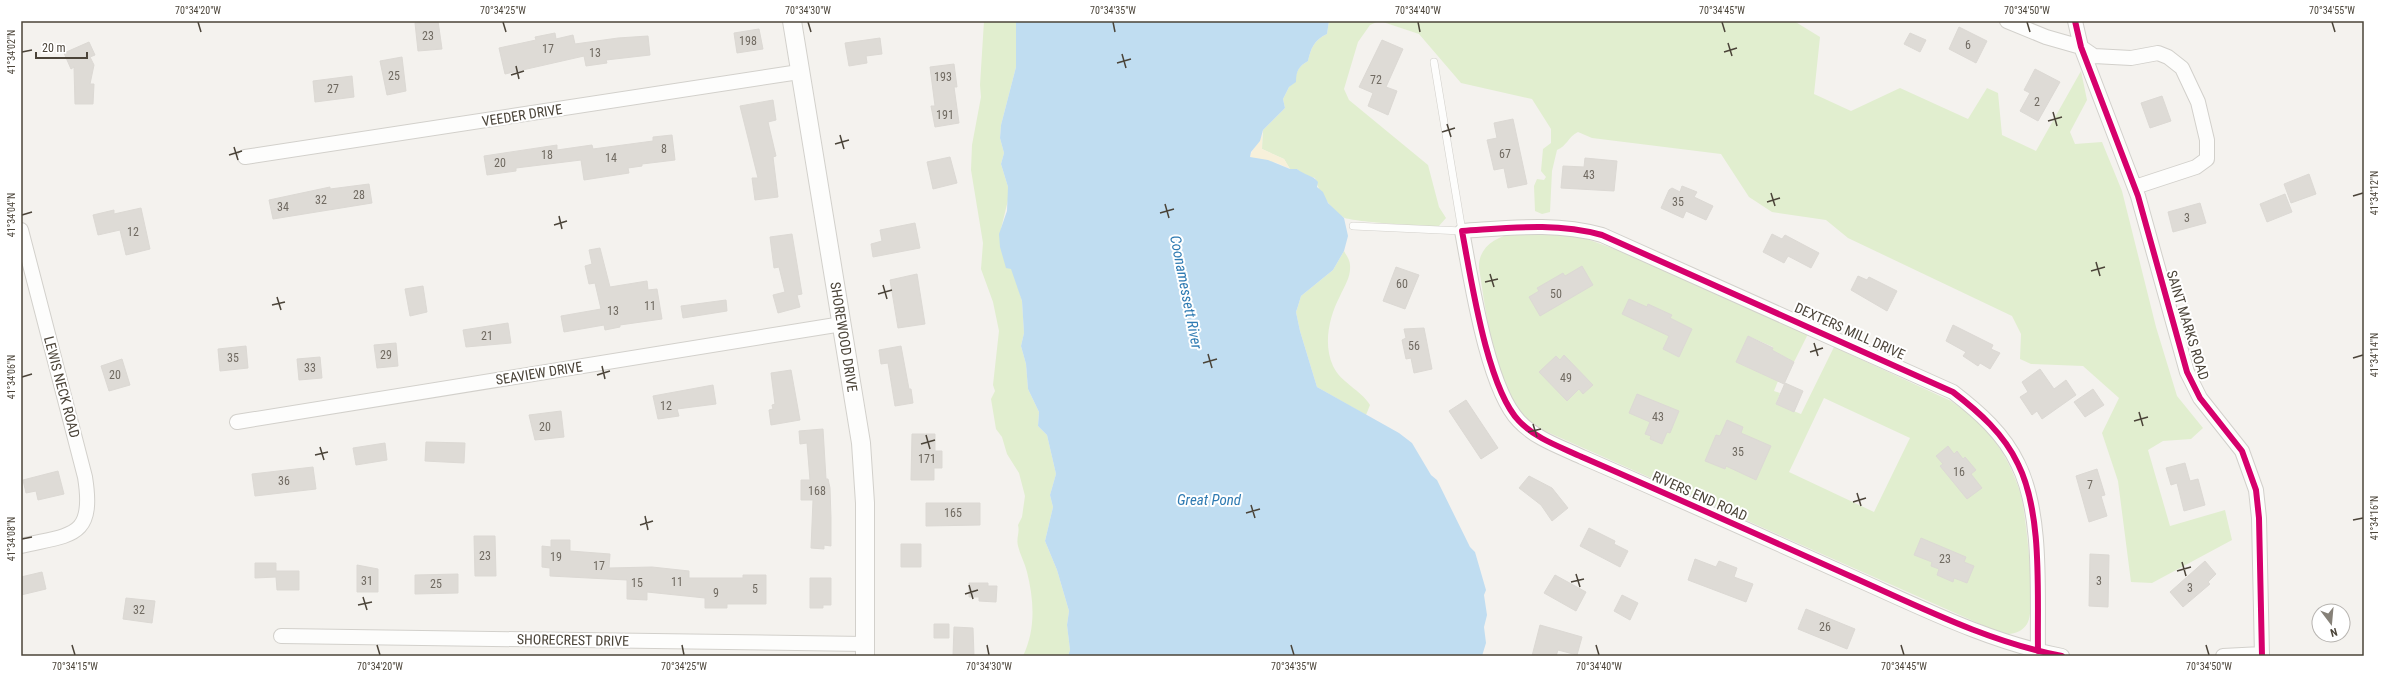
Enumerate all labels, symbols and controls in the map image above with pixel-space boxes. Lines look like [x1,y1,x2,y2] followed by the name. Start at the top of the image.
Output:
[175,5,221,16] text: 70°34'20"W
[480,5,526,16] text: 70°34'25"W
[785,5,831,16] text: 70°34'30"W
[1090,5,1136,16] text: 70°34'35"W
[1395,5,1441,16] text: 70°34'40"W
[1699,5,1745,16] text: 70°34'45"W
[2004,5,2050,16] text: 70°34'50"W
[2309,5,2355,16] text: 70°34'55"W
[422,29,434,43] house number: 23
[6,30,17,74] text: 41°34'02"N
[36,34,87,60] scale bar
[739,34,757,48] house number: 198
[1965,38,1971,52] house number: 6
[42,41,66,55] text: 20 m
[542,42,554,56] house number: 17
[589,46,601,60] house number: 13
[388,69,400,83] house number: 25
[934,70,952,84] house number: 193
[1370,73,1382,87] house number: 72
[327,82,339,96] house number: 27
[2034,95,2040,109] house number: 2
[481,101,563,129] street label: VEEDER DRIVE
[936,108,954,122] house number: 191
[661,142,667,156] house number: 8
[1499,147,1511,161] house number: 67
[541,148,553,162] house number: 18
[605,151,617,165] house number: 14
[494,156,506,170] house number: 20
[1583,168,1595,182] house number: 43
[2369,171,2380,215] text: 41°34'12"N
[353,188,365,202] house number: 28
[6,193,17,237] text: 41°34'04"N
[315,193,327,207] house number: 32
[1672,195,1684,209] house number: 35
[277,200,289,214] house number: 34
[2184,211,2190,225] house number: 3
[127,225,139,239] house number: 12
[1166,234,1206,351] water label: Coonamessett River
[2164,268,2212,382] street label: SAINT MARKS ROAD
[1396,277,1408,291] house number: 60
[827,281,861,393] street label: SHOREWOOD DRIVE
[1550,287,1562,301] house number: 50
[644,299,656,313] house number: 11
[1792,299,1908,363] street label: DEXTERS MILL DRIVE
[607,304,619,318] house number: 13
[481,329,493,343] house number: 21
[2369,333,2380,377] text: 41°34'14"N
[41,334,83,440] street label: LEWIS NECK ROAD
[1408,339,1420,353] house number: 56
[380,348,392,362] house number: 29
[227,351,239,365] house number: 35
[6,355,17,399] text: 41°34'06"N
[494,358,584,388] street label: SEAVIEW DRIVE
[304,361,316,375] house number: 33
[109,368,121,382] house number: 20
[1560,371,1572,385] house number: 49
[660,399,672,413] house number: 12
[1652,410,1664,424] house number: 43
[539,420,551,434] house number: 20
[1732,445,1744,459] house number: 35
[918,452,936,466] house number: 171
[1953,465,1965,479] house number: 16
[1650,468,1750,524] street label: RIVERS END ROAD
[278,474,290,488] house number: 36
[2087,478,2093,492] house number: 7
[808,484,826,498] house number: 168
[1177,491,1242,509] water label: Great Pond
[2369,496,2380,540] text: 41°34'16"N
[944,506,962,520] house number: 165
[6,517,17,561] text: 41°34'08"N
[479,549,491,563] house number: 23
[550,550,562,564] house number: 19
[1939,552,1951,566] house number: 23
[593,559,605,573] house number: 17
[361,574,373,588] house number: 31
[2096,574,2102,588] house number: 3
[671,575,683,589] house number: 11
[631,576,643,590] house number: 15
[430,577,442,591] house number: 25
[2187,581,2193,595] house number: 3
[752,582,758,596] house number: 5
[713,586,719,600] house number: 9
[133,603,145,617] house number: 32
[2311,603,2351,643] north arrow
[1819,620,1831,634] house number: 26
[2328,625,2339,639] text: N
[517,631,629,649] street label: SHORECREST DRIVE
[52,661,98,672] text: 70°34'15"W
[357,661,403,672] text: 70°34'20"W
[661,661,707,672] text: 70°34'25"W
[966,661,1012,672] text: 70°34'30"W
[1271,661,1317,672] text: 70°34'35"W
[1576,661,1622,672] text: 70°34'40"W
[1881,661,1927,672] text: 70°34'45"W
[2186,661,2232,672] text: 70°34'50"W

